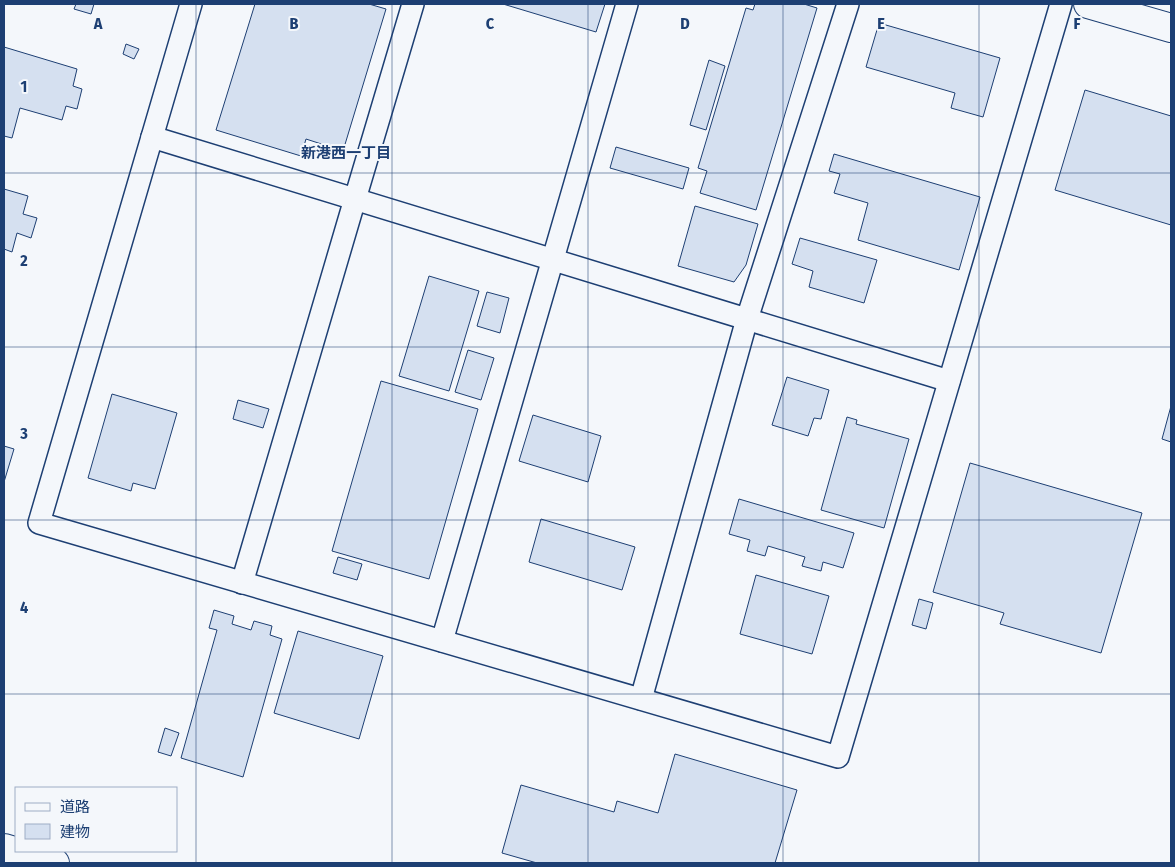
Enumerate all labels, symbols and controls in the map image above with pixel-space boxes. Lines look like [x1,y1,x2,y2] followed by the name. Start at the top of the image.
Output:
[93,14,103,33] text: A
[290,14,299,33] text: B
[486,14,495,33] text: C
[680,14,690,33] text: D
[877,14,885,33] text: E
[1073,14,1081,33] text: F
[21,77,27,96] text: 1
[301,144,391,162] district label: 新港西一丁目
[19,251,28,270] text: 2
[19,424,28,443] text: 3
[20,598,28,617] text: 4
[15,787,178,852] legend
[60,798,90,816] text: 道路
[60,823,90,841] text: 建物

